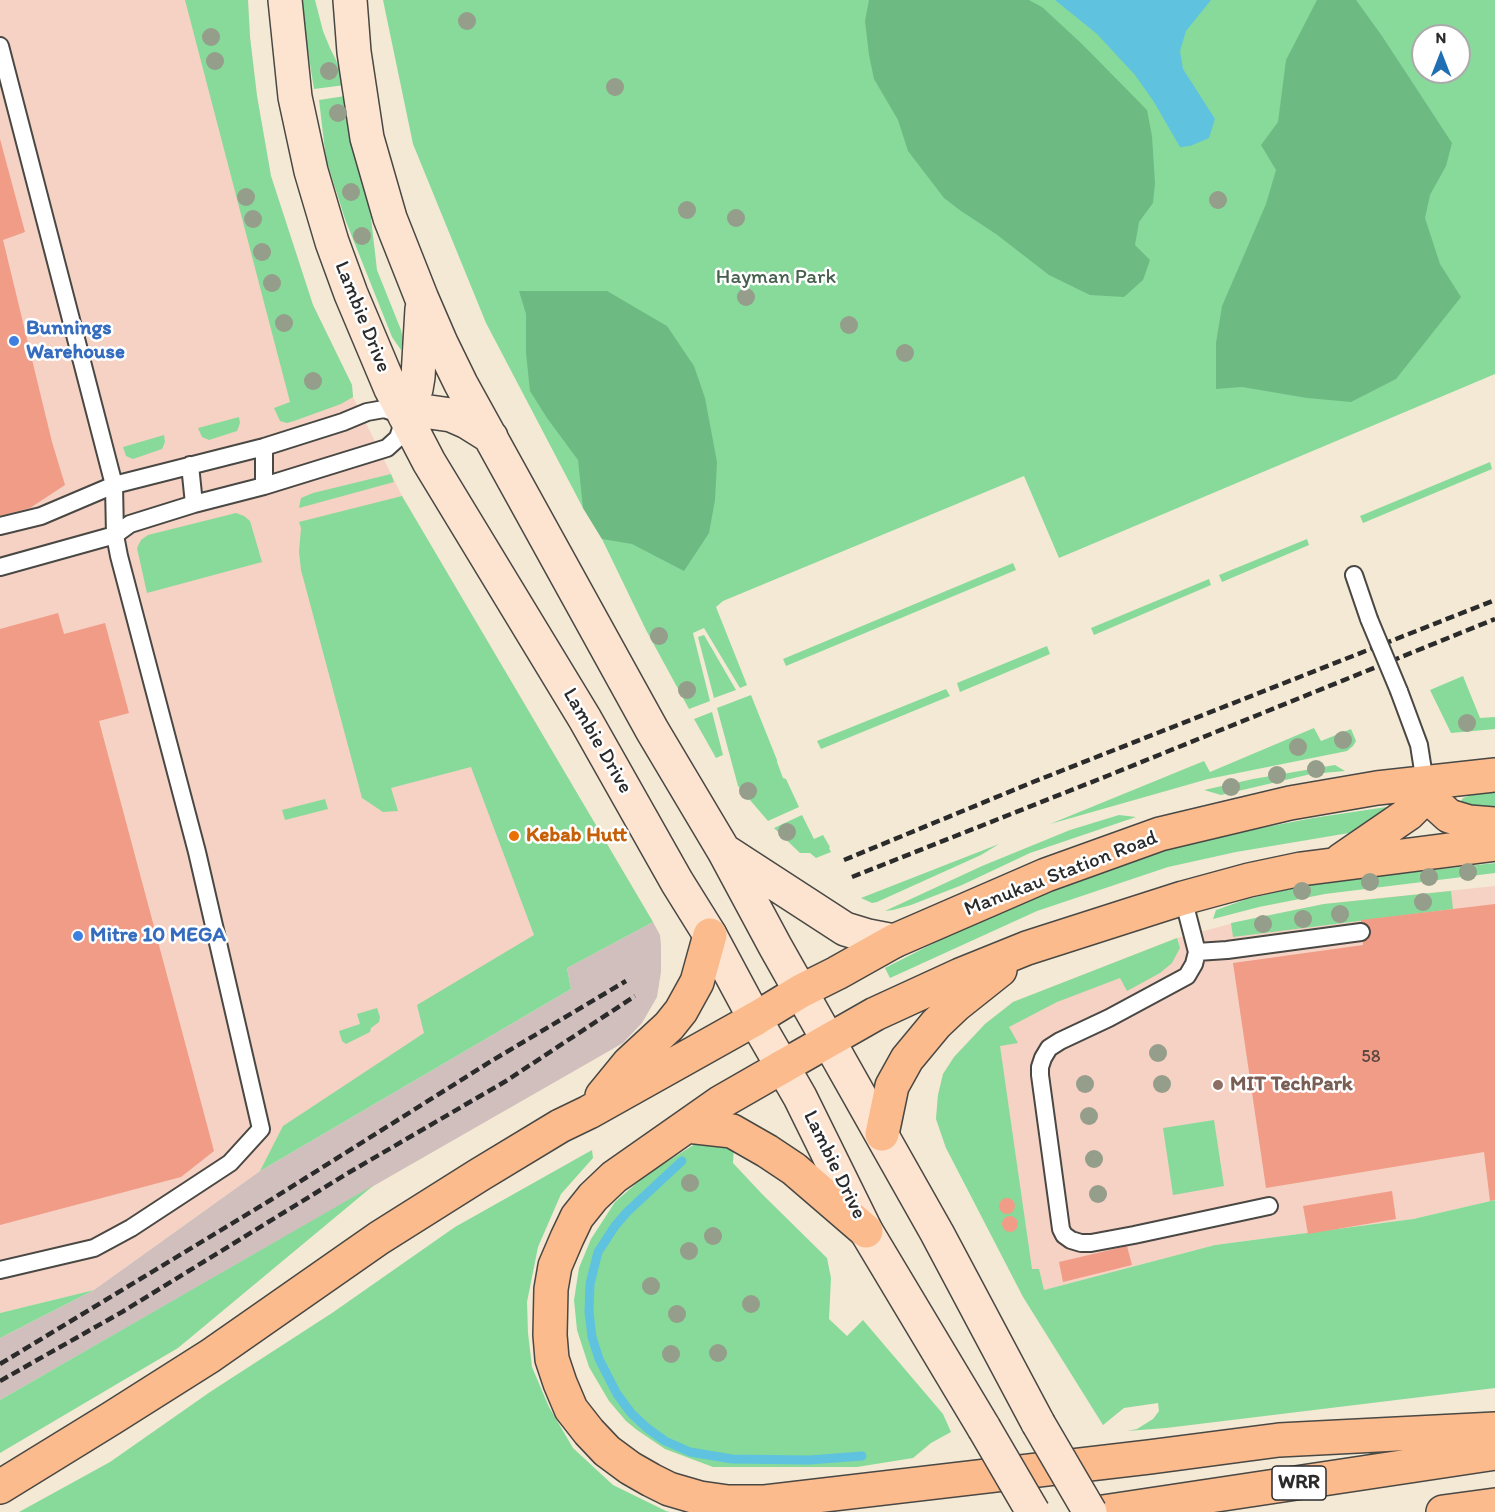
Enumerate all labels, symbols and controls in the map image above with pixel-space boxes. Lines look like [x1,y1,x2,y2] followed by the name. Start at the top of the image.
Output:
[1411,24,1471,84] north arrow
[1436,28,1446,47] text: N
[328,258,396,376] street label: Lambie Drive
[716,265,836,291] park label: Hayman Park
[26,316,125,366] place label: Bunnings Warehouse
[7,334,21,348] marker: Bunnings Warehouse
[557,684,637,798] street label: Lambie Drive
[526,823,627,849] place label: Kebab Hutt
[961,825,1161,923] street label: Manukau Station Road
[507,829,521,843] marker: Kebab Hutt
[90,923,226,949] place label: Mitre 10 MEGA
[71,929,85,943] marker: Mitre 10 MEGA
[1361,1046,1381,1068] house number: 58
[1230,1072,1353,1098] place label: MIT TechPark
[1211,1078,1225,1092] marker: MIT TechPark
[797,1107,871,1223] street label: Lambie Drive
[1272,1466,1326,1500] road number: WRR

